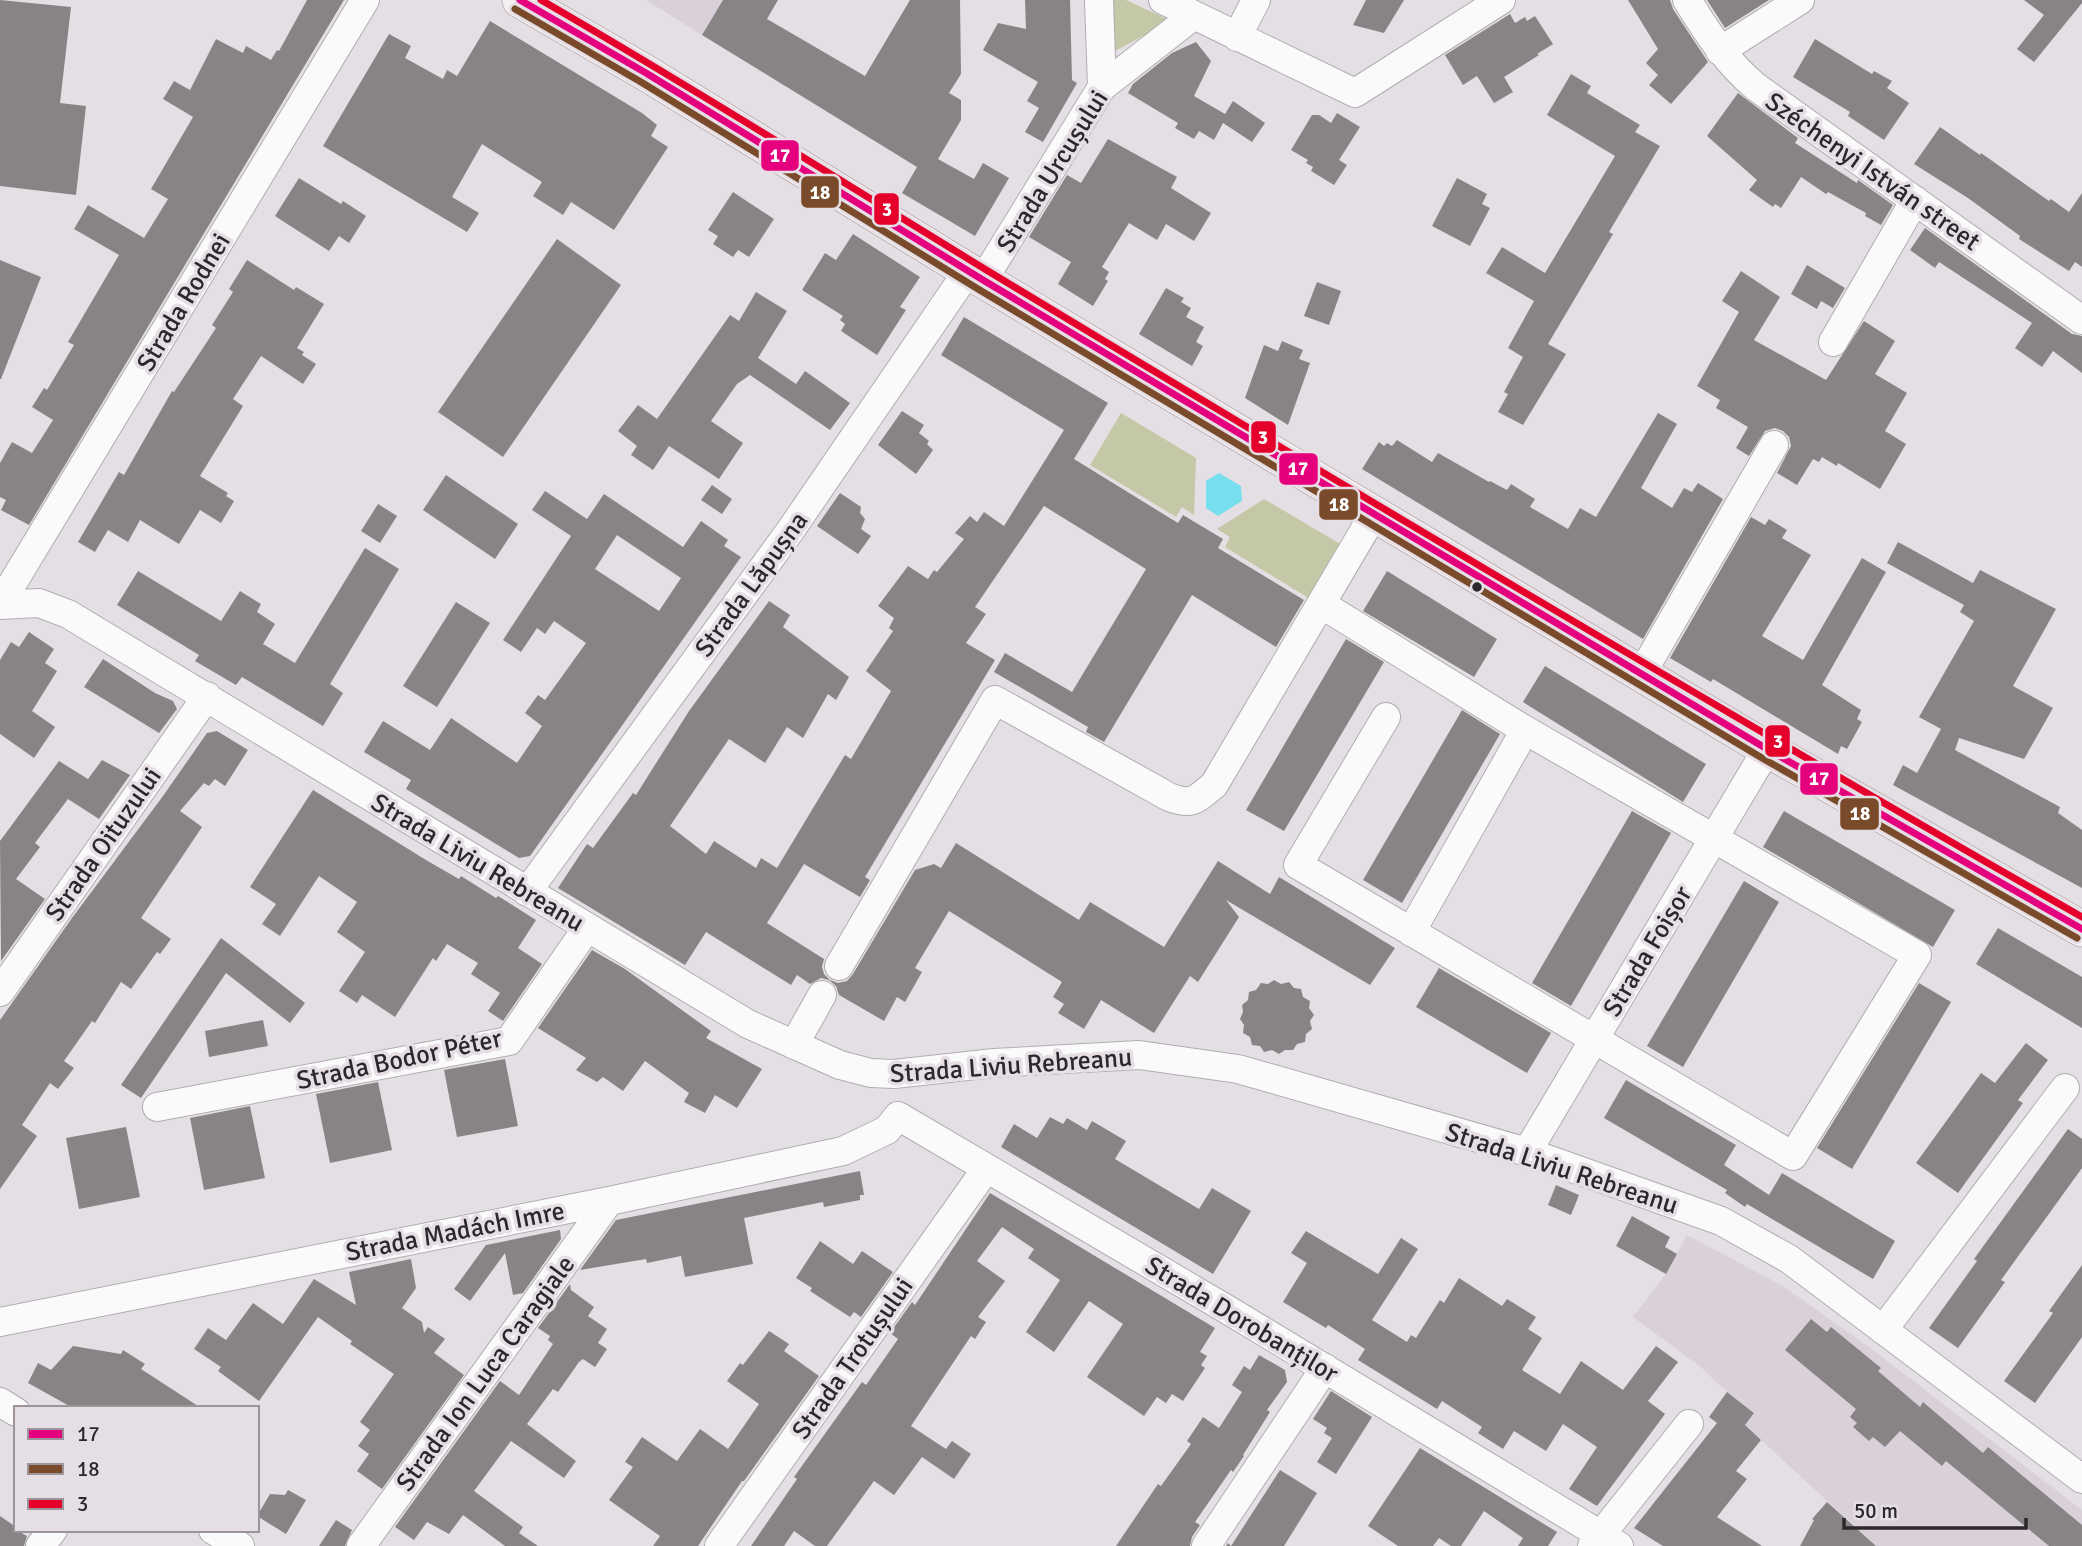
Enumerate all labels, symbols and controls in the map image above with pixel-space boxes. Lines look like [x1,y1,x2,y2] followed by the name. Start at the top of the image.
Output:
[990,84,1116,259] street label: Strada Urcușului
[1759,86,1986,258] street label: Széchenyi István street
[760,139,800,172] line badge: 17
[770,144,790,168] text: 17
[800,175,840,209] line badge: 18
[810,181,830,205] text: 18
[873,192,900,226] line badge: 3
[882,198,892,222] text: 3
[130,228,238,377] street label: Strada Rodnei
[1250,420,1277,454] line badge: 3
[1258,426,1268,450] text: 3
[1278,452,1319,486] line badge: 17
[1288,457,1308,481] text: 17
[1318,488,1359,521] line badge: 18
[1329,493,1349,517] text: 18
[688,506,815,664] street label: Strada Lăpușna
[1470,580,1484,594] unlabelled marker
[1764,724,1791,758] line badge: 3
[1773,730,1783,754] text: 3
[39,761,169,928] street label: Strada Oituzului
[1799,762,1839,796] line badge: 17
[1809,767,1829,791] text: 17
[365,787,590,939] street label: Strada Liviu Rebreanu
[1839,797,1880,831] line badge: 18
[1850,802,1870,826] text: 18
[1596,880,1700,1023] street label: Strada Foișor
[294,1023,505,1097] street label: Strada Bodor Péter
[889,1042,1133,1090] street label: Strada Liviu Rebreanu
[1441,1116,1682,1222] street label: Strada Liviu Rebreanu
[343,1195,567,1269] street label: Strada Madách Imre
[390,1250,582,1498] street label: Strada Ion Luca Caragiale
[1139,1250,1344,1390] street label: Strada Dorobanților
[785,1272,920,1446] street label: Strada Trotușului
[14,1406,259,1532] legend
[77,1421,100,1447] text: 17
[77,1456,100,1482] text: 18
[1844,1486,2026,1530] scale bar
[77,1491,88,1517] text: 3
[1854,1498,1898,1524] text: 50 m

